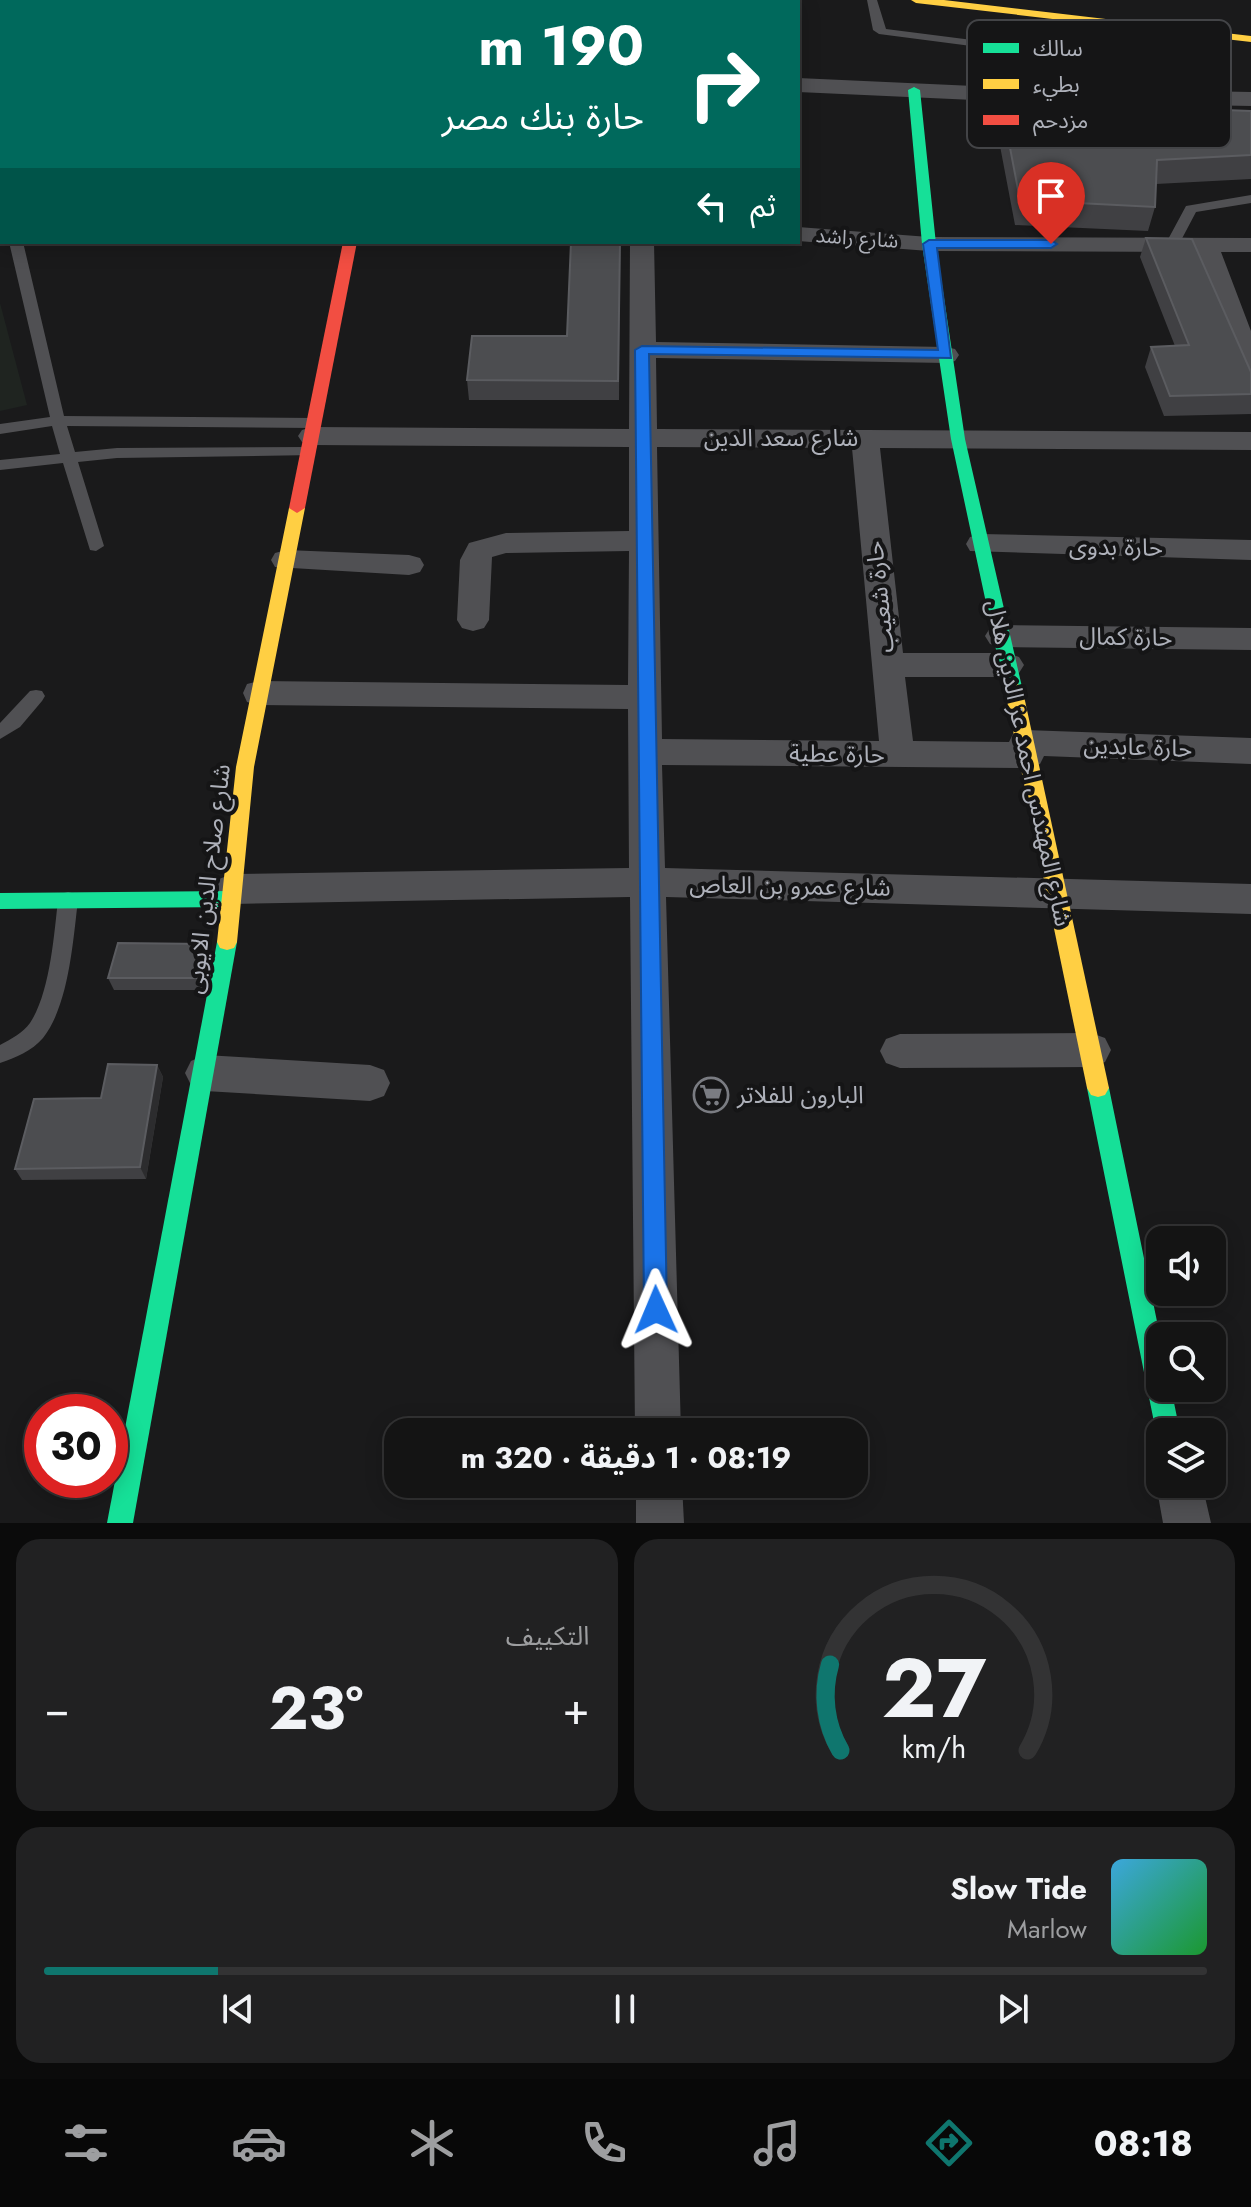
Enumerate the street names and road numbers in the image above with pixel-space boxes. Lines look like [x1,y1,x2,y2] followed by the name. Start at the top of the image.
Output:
[815,221,899,256] street label: شارع راشد
[704,420,858,455] street label: شارع سعد الدين
[1069,528,1163,565] street label: حارة بدوى
[856,539,903,655] street label: حارة شعيب
[978,596,1081,929] street label: شارع المهندس احمد عز الدين هلال
[1079,618,1173,655] street label: حارة كمال
[1083,727,1193,766] street label: حارة عابدين
[789,735,885,772] street label: حارة عطية
[176,762,239,996] street label: شارع صلاح الدين الايوبى
[689,866,891,905] street label: شارع عمرو بن العاص

